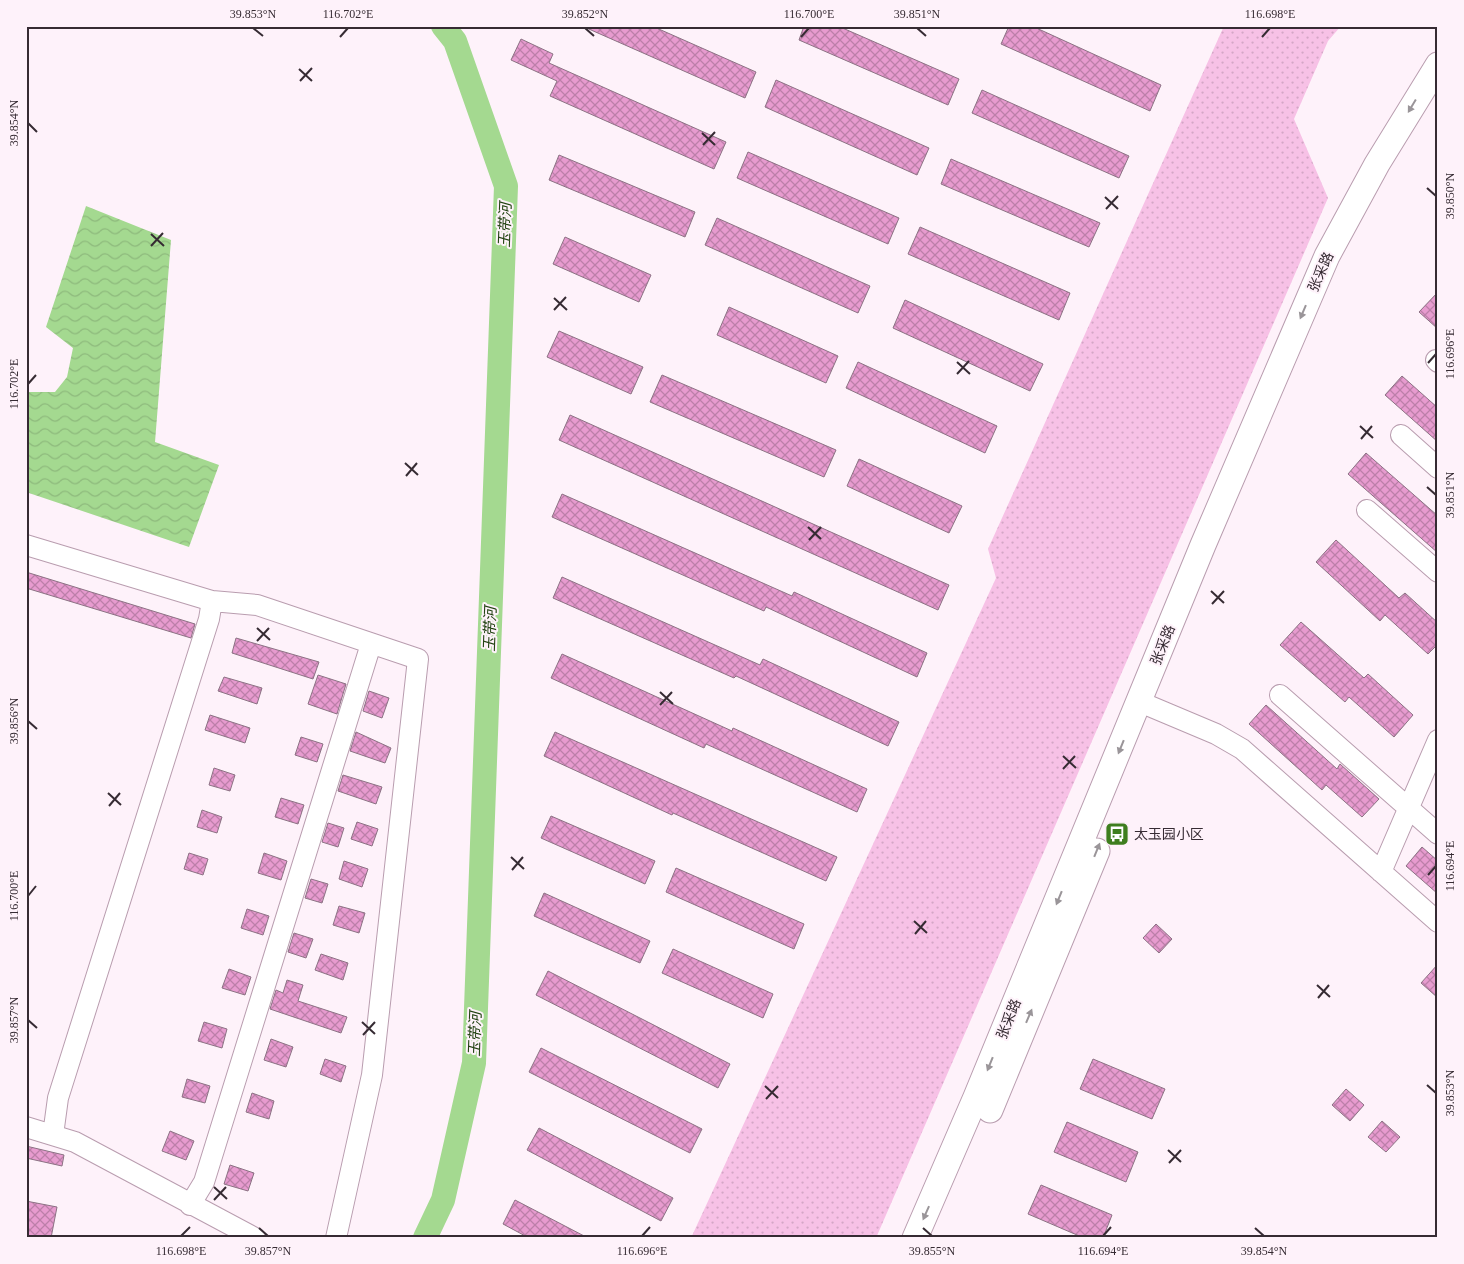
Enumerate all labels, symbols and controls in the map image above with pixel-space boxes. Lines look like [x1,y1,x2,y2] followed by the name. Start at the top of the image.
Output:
[230,7,277,21] text: 39.853°N
[323,7,373,21] text: 116.702°E
[562,7,609,21] text: 39.852°N
[784,7,834,21] text: 116.700°E
[894,7,941,21] text: 39.851°N
[1245,7,1295,21] text: 116.698°E
[7,99,21,146] text: 39.854°N
[1407,100,1416,113] one-way arrow
[1443,172,1457,219] text: 39.850°N
[496,199,514,248] water label: 玉带河
[1306,250,1336,294] street label: 张采路
[1299,305,1307,319] one-way arrow
[1443,329,1457,379] text: 116.696°E
[7,359,21,409] text: 116.702°E
[1443,471,1457,518] text: 39.851°N
[481,603,499,652] water label: 玉带河
[1148,623,1178,667] street label: 张采路
[7,697,21,744] text: 39.856°N
[1117,740,1124,755] one-way arrow
[1104,821,1130,847] bus stop icon: 太玉园小区
[1134,827,1204,842] place label: 太玉园小区
[1443,841,1457,891] text: 116.694°E
[1094,843,1102,857] one-way arrow
[7,871,21,921] text: 116.700°E
[1054,891,1062,905] one-way arrow
[7,996,21,1043] text: 39.857°N
[994,997,1024,1041] street label: 张采路
[466,1008,484,1057] water label: 玉带河
[1026,1009,1034,1023] one-way arrow
[986,1057,994,1072] one-way arrow
[1443,1069,1457,1116] text: 39.853°N
[921,1206,929,1220] one-way arrow
[156,1244,206,1258] text: 116.698°E
[245,1244,292,1258] text: 39.857°N
[617,1244,667,1258] text: 116.696°E
[909,1244,956,1258] text: 39.855°N
[1078,1244,1128,1258] text: 116.694°E
[1241,1244,1288,1258] text: 39.854°N

